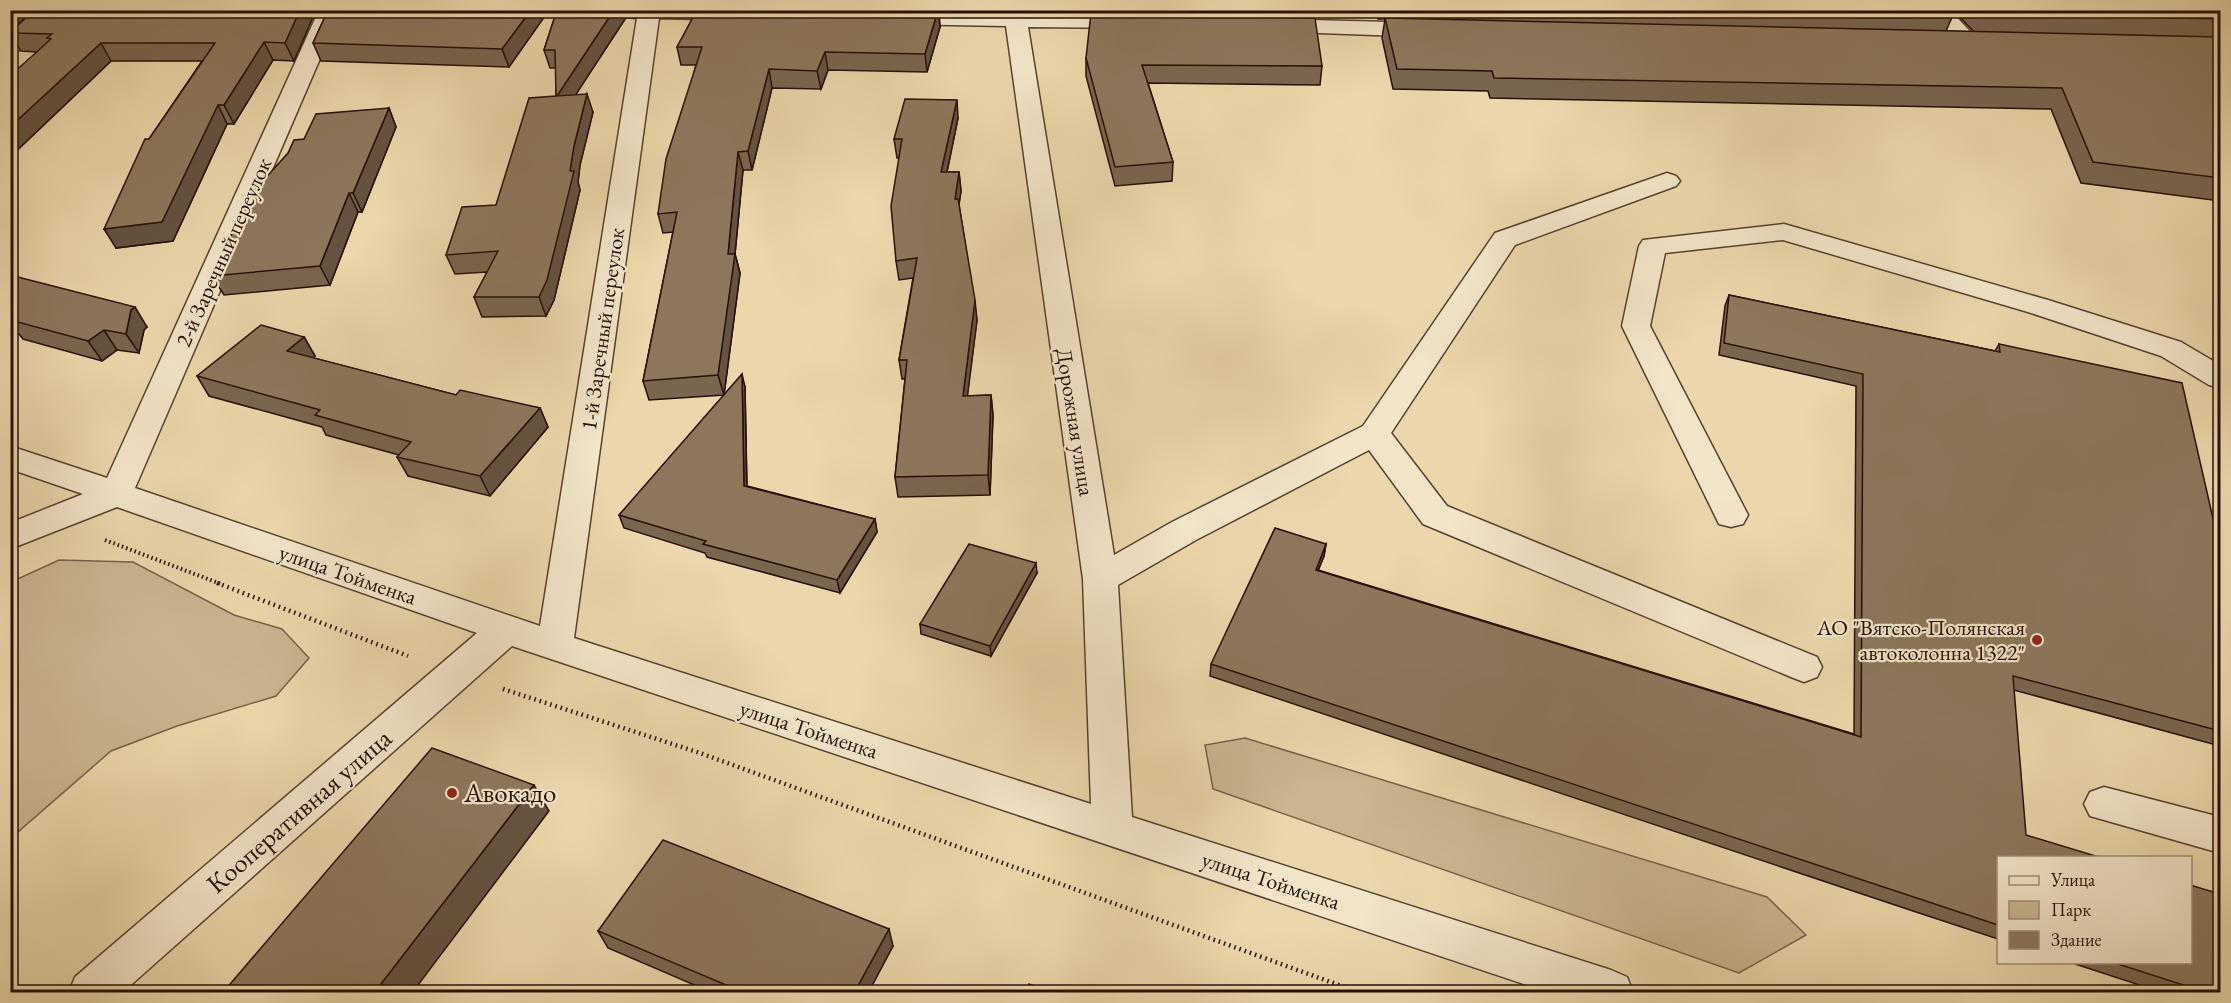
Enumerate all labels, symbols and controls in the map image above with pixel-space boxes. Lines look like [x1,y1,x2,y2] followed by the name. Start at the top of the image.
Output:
[169,153,278,351] street label: 2-й Заречный переулок
[574,226,631,432] street label: 1-й Заречный переулок
[1049,346,1102,498] street label: Дорожная улица
[275,537,421,612] street label: улица Тойменка
[1816,613,2025,667] place label: АО "Вятско-Полянская автоколонна 1322"
[2030,633,2044,647] marker: АО "Вятско-Полянская автоколонна 1322"
[736,694,882,765] street label: улица Тойменка
[199,720,399,901] street label: Кооперативная улица
[463,775,556,810] place label: Авокадо
[445,786,459,800] marker: Авокадо
[1198,845,1344,916] street label: улица Тойменка
[1997,856,2192,964] legend
[2050,868,2096,891] text: Улица
[2051,898,2091,921] text: Парк
[2051,928,2101,951] text: Здание

